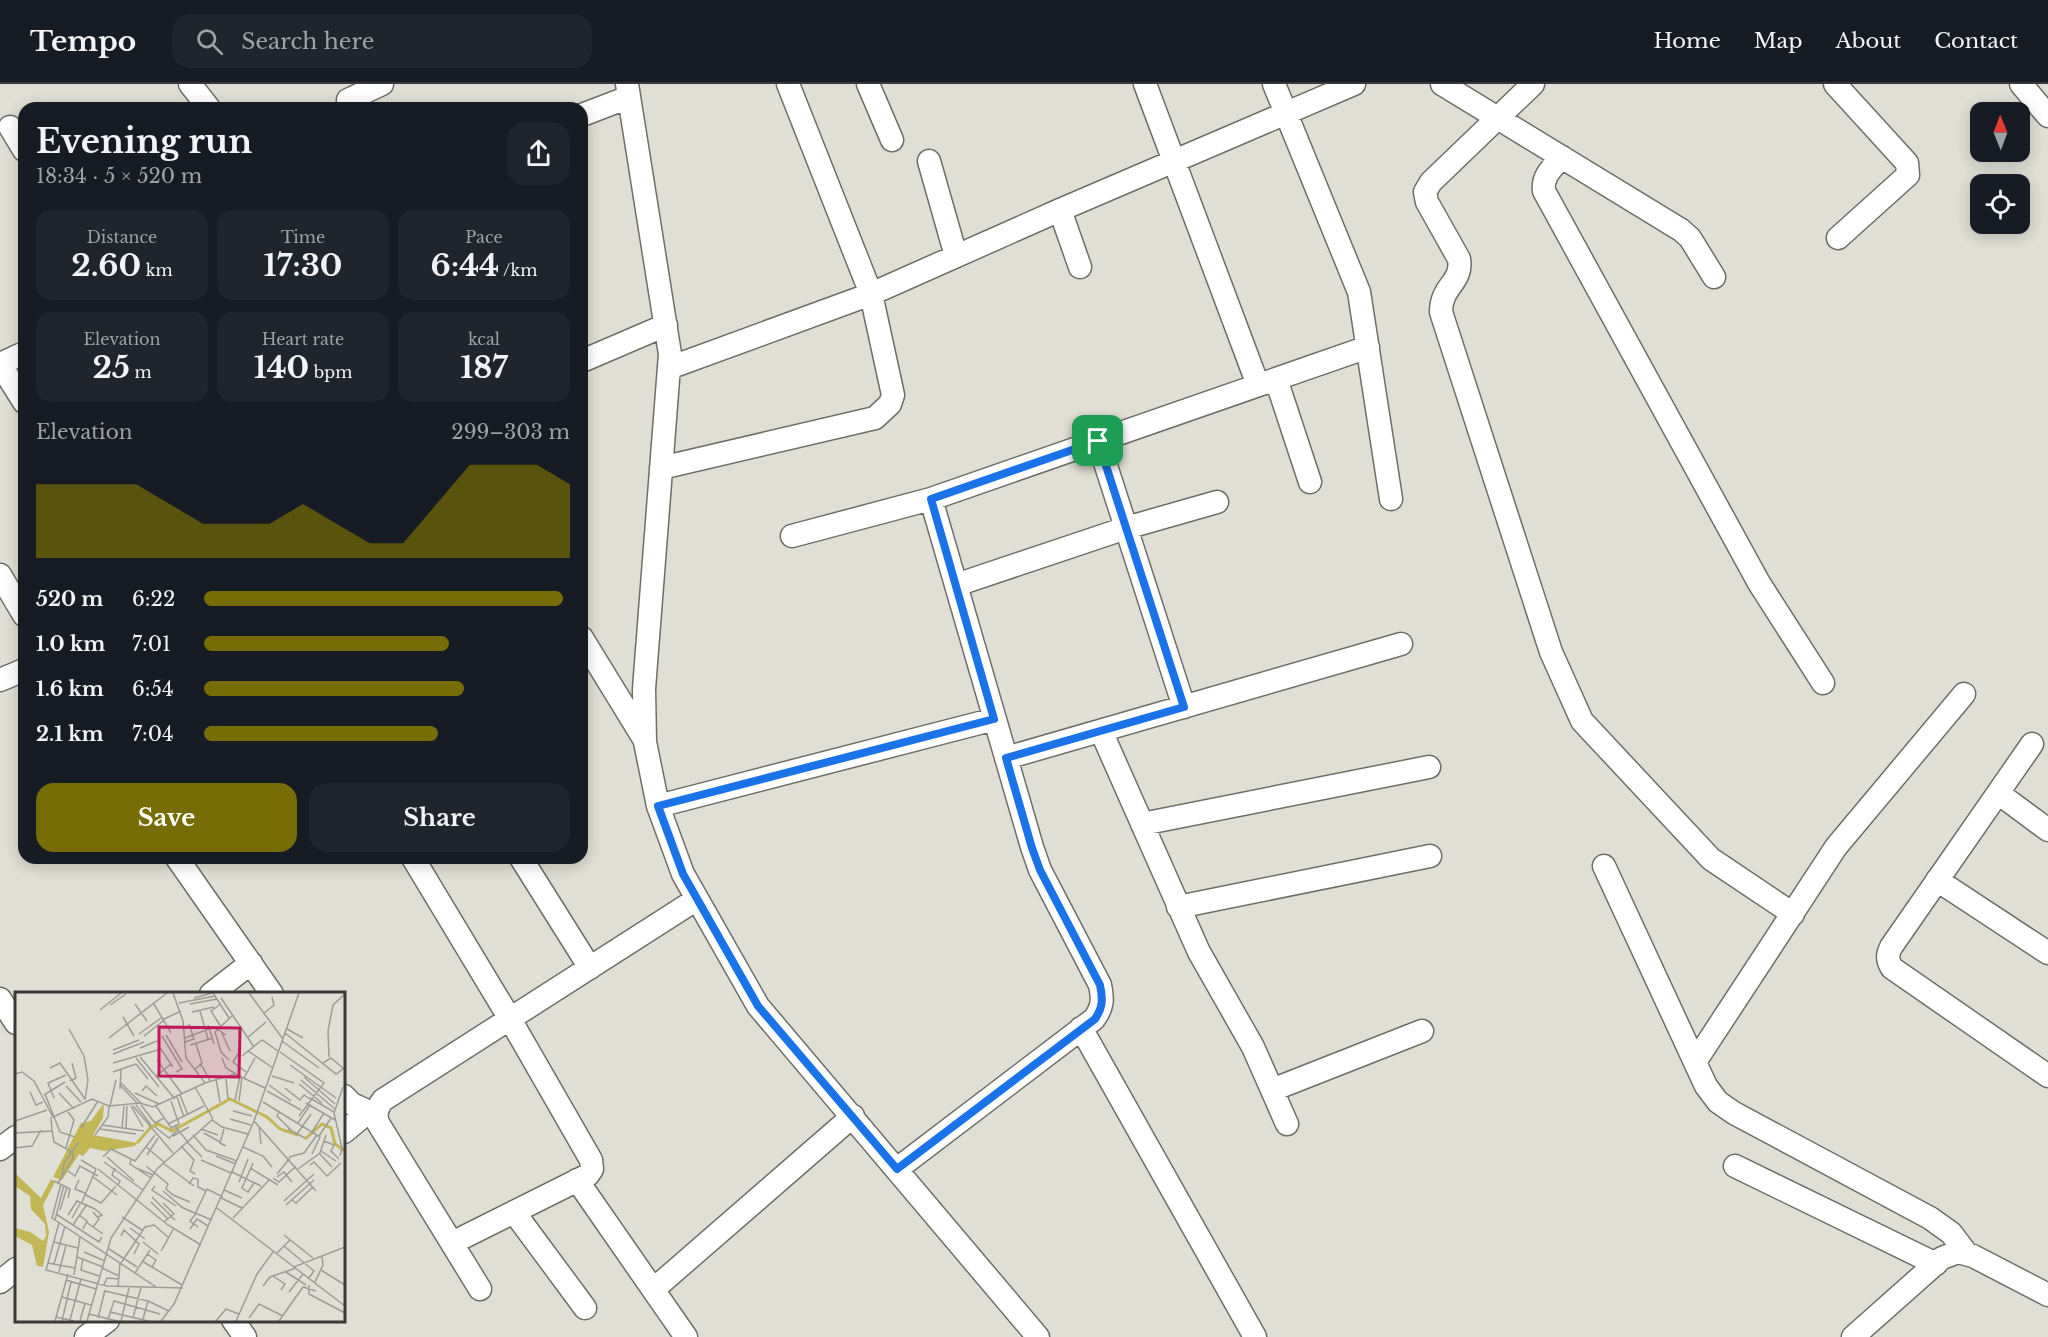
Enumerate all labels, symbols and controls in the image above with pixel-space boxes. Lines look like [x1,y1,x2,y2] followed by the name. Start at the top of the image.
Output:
[172,14,592,68] search box
[30,24,136,59] text: Tempo
[193,25,226,58] icon: search
[241,28,374,55] text: Search here
[1654,28,1721,54] text: Home
[1754,28,1802,54] text: Map
[1835,28,1901,54] text: About
[1934,28,2018,54] text: Contact
[1970,102,2030,162] north arrow
[1970,102,2030,234] map controls
[36,121,252,162] text: Evening run
[507,122,570,185] button: share
[36,164,202,188] text: 18:34 · 5 × 520 m
[1970,174,2030,234] button: locate
[87,227,157,247] text: Distance
[281,227,325,247] text: Time
[465,227,503,247] text: Pace
[71,247,141,284] text: 2.60
[264,247,342,284] text: 17:30
[431,247,499,284] text: 6:44
[141,260,173,280] text: km
[499,260,537,280] text: /km
[83,329,161,349] text: Elevation
[262,329,344,349] text: Heart rate
[468,329,500,349] text: kcal
[92,349,130,386] text: 25
[254,349,309,386] text: 140
[460,349,508,386] text: 187
[130,362,152,382] text: m
[309,362,352,382] text: bpm
[1072,415,1123,466] pin
[36,420,133,444] text: Elevation
[451,420,570,444] text: 299–303 m
[1081,424,1114,457] icon: arrive
[36,587,103,611] text: 520 m
[132,587,175,611] text: 6:22
[36,632,105,656] text: 1.0 km
[132,632,171,656] text: 7:01
[36,677,104,701] text: 1.6 km
[132,677,174,701] text: 6:54
[36,722,104,746] text: 2.1 km
[132,722,174,746] text: 7:04
[36,783,297,852] button: Save
[309,783,570,852] button: Share
[15,992,345,1322] inset map

